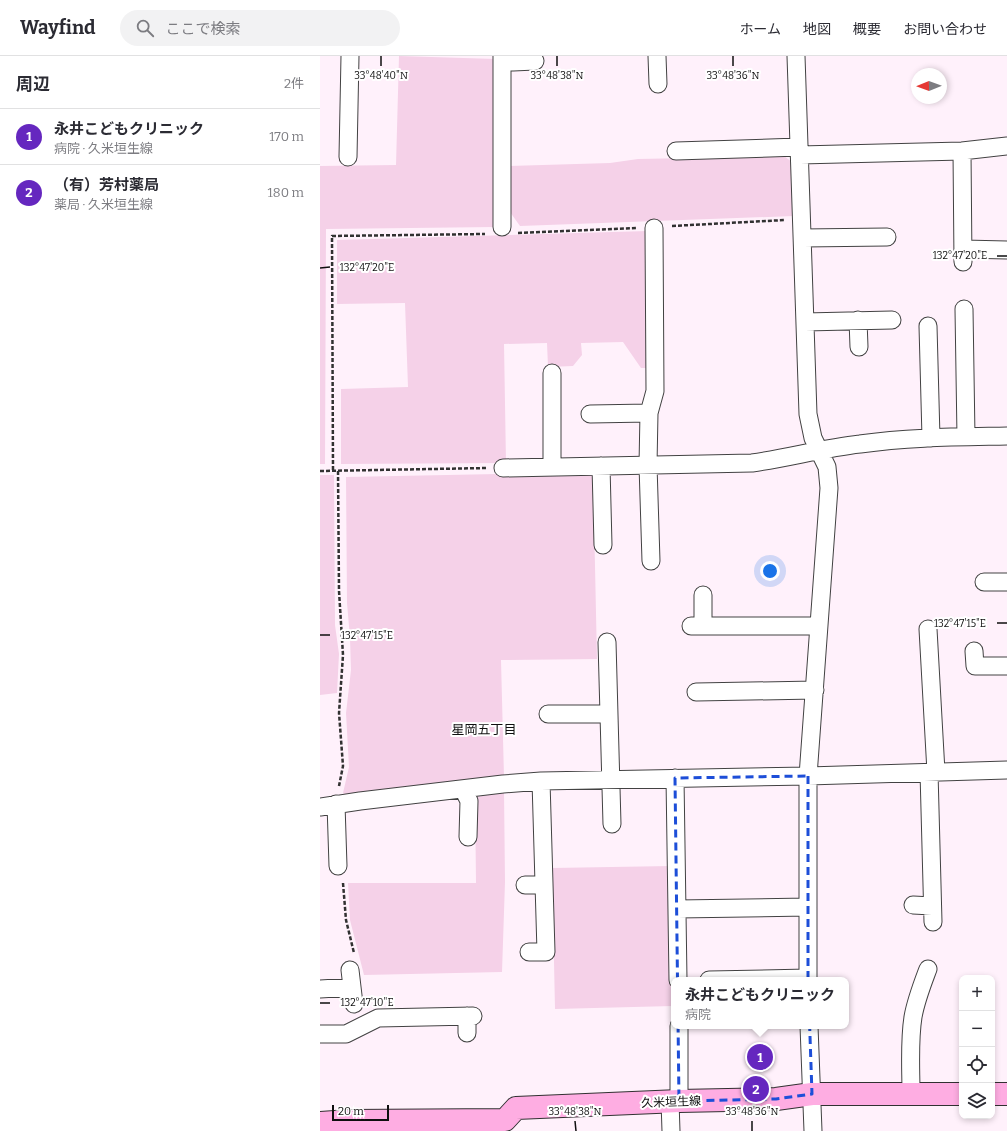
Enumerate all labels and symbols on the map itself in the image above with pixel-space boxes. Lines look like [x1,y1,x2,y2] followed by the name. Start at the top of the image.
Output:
[911,68,947,104] north arrow
[354,70,408,82] text: 33°48'40"N
[531,70,584,82] text: 33°48'38"N
[707,70,760,82] text: 33°48'36"N
[933,250,987,262] text: 132°47'20"E
[340,262,394,274] text: 132°47'20"E
[760,561,780,581] your location
[934,618,986,630] text: 132°47'15"E
[341,630,393,642] text: 132°47'15"E
[451,722,517,737] district label: 星岡五丁目
[340,997,394,1009] text: 132°47'10"E
[747,1042,773,1072] pin: 1
[743,1074,769,1104] pin: 2
[641,1094,701,1110] street label: 久米垣生線
[332,1103,389,1122] scale bar
[549,1106,602,1118] text: 33°48'38"N
[726,1106,779,1118] text: 33°48'36"N

